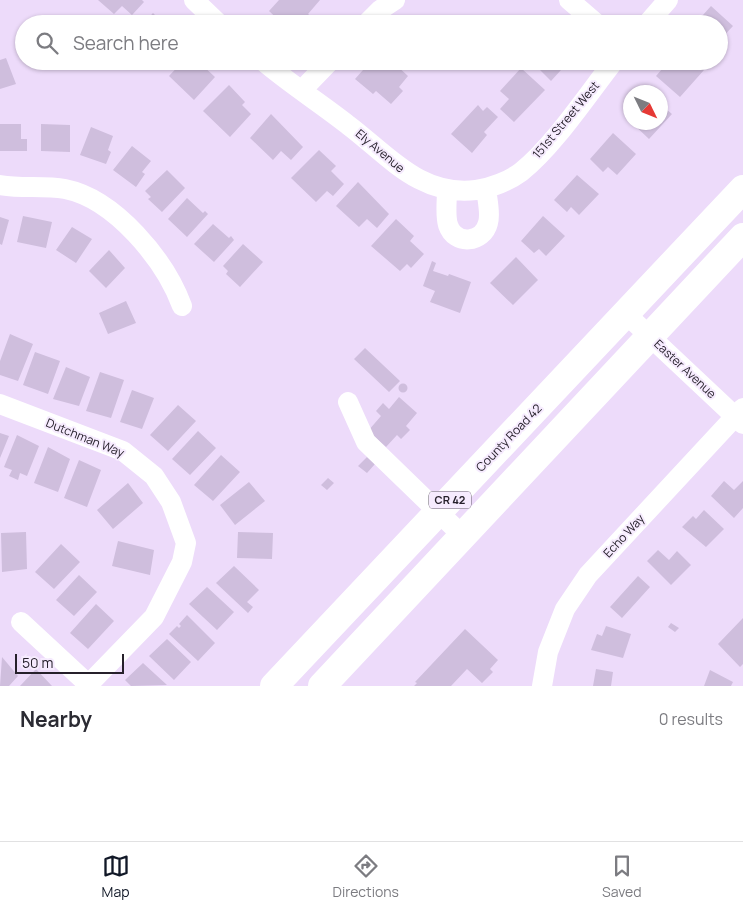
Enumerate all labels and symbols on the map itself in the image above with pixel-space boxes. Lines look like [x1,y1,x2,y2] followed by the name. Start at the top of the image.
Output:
[528,77,603,162] street label: 151st Street West
[623,85,668,130] north arrow
[352,125,409,176] street label: Ely Avenue
[651,335,720,402] street label: Easter Avenue
[472,400,545,475] street label: County Road 42
[43,414,128,461] street label: Dutchman Way
[429,492,471,508] road number: CR 42
[599,510,649,561] street label: Echo Way
[15,651,124,674] scale bar

